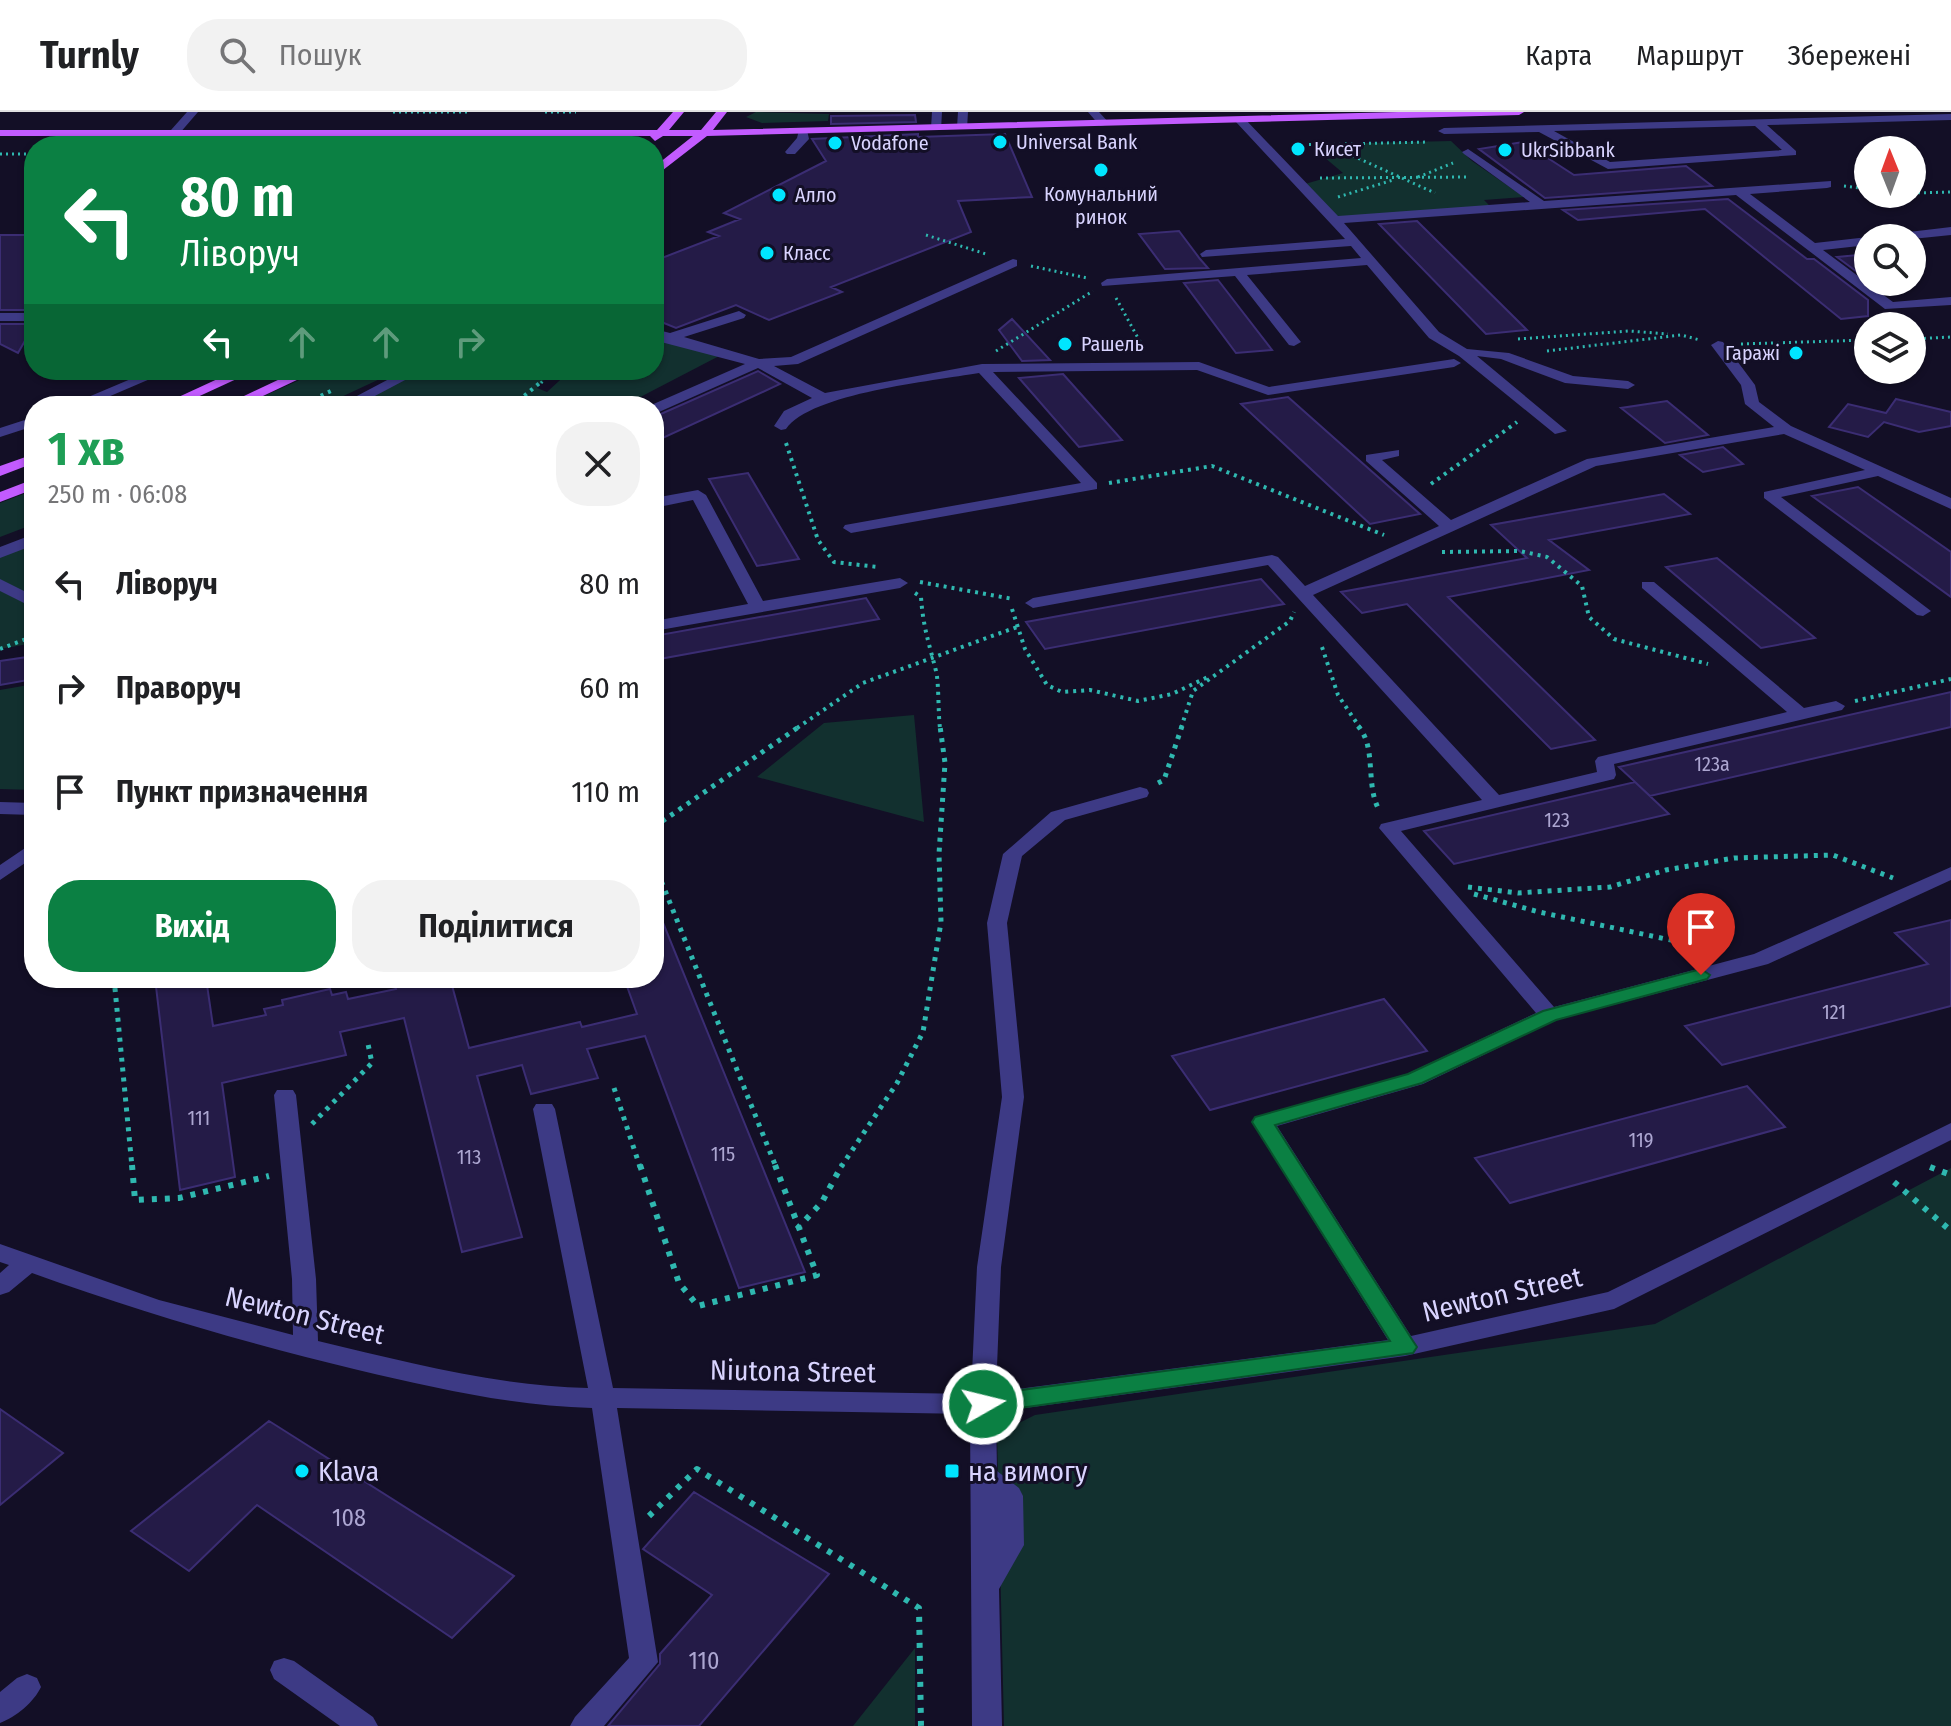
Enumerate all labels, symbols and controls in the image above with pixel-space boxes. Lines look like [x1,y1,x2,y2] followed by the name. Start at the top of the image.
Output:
[187,19,747,91] search box
[40,32,139,78] text: Turnly
[215,33,259,77] icon: search
[279,37,362,73] text: Пошук
[1525,39,1592,72] text: Карта
[1636,39,1743,72] text: Маршрут
[1787,39,1911,72] text: Збережені
[1016,130,1138,154] place label: Universal Bank
[851,131,929,155] place label: Vodafone
[991,133,1009,151] marker: Universal Bank
[826,134,844,152] marker: Vodafone
[1854,136,1926,208] north arrow
[1854,136,1926,384] map controls
[1314,137,1362,161] place label: Кисет
[1521,138,1615,162] place label: UkrSibbank
[1289,140,1307,158] marker: Кисет
[1496,141,1514,159] marker: UkrSibbank
[1092,161,1110,179] marker: Комунальний ринок
[180,164,295,231] text: 80 m
[48,168,152,272] icon: left
[1044,182,1158,229] place label: Комунальний ринок
[795,183,837,207] place label: Алло
[770,186,788,204] marker: Алло
[1854,224,1926,296] button: search
[180,232,300,276] text: Ліворуч
[783,241,831,265] place label: Класс
[758,244,776,262] marker: Класс
[1854,312,1926,384] button: layers
[196,320,240,364] icon: left
[280,320,324,364] icon: ahead
[364,320,408,364] icon: ahead
[448,320,492,364] icon: right
[1081,332,1144,356] place label: Рашель
[1056,335,1074,353] marker: Рашель
[1725,341,1780,365] place label: Гаражі
[1787,344,1805,362] marker: Гаражі
[48,420,125,478] text: 1 хв
[556,422,640,506] button: close
[48,479,187,510] text: 250 m · 06:08
[48,562,92,606] icon: left
[116,566,218,602] text: Ліворуч
[579,566,640,602] text: 80 m
[48,666,92,710] icon: right
[116,670,241,706] text: Праворуч
[579,670,640,706] text: 60 m
[1694,752,1730,776] house number: 123а
[48,770,92,814] icon: arrive
[116,774,368,810] text: Пункт призначення
[571,774,640,810] text: 110 m
[1544,808,1570,832] house number: 123
[48,880,336,972] button: Вихід
[352,880,640,972] button: Поділитися
[1667,893,1735,975] pin
[1679,905,1723,949] icon: arrive
[1822,1000,1846,1024] house number: 121
[188,1106,210,1130] house number: 111
[1628,1128,1654,1152] house number: 119
[711,1142,735,1166] house number: 115
[457,1145,481,1169] house number: 113
[1419,1260,1586,1329] street label: Newton Street
[222,1280,389,1351] street label: Newton Street
[710,1354,877,1389] street label: Niutona Street
[941,1362,1025,1446] position arrow
[318,1455,379,1488] place label: Klava
[968,1455,1088,1488] place label: на вимогу
[293,1462,311,1480] marker: Klava
[943,1462,961,1480] marker: на вимогу
[332,1504,366,1532] house number: 108
[689,1647,719,1675] house number: 110

